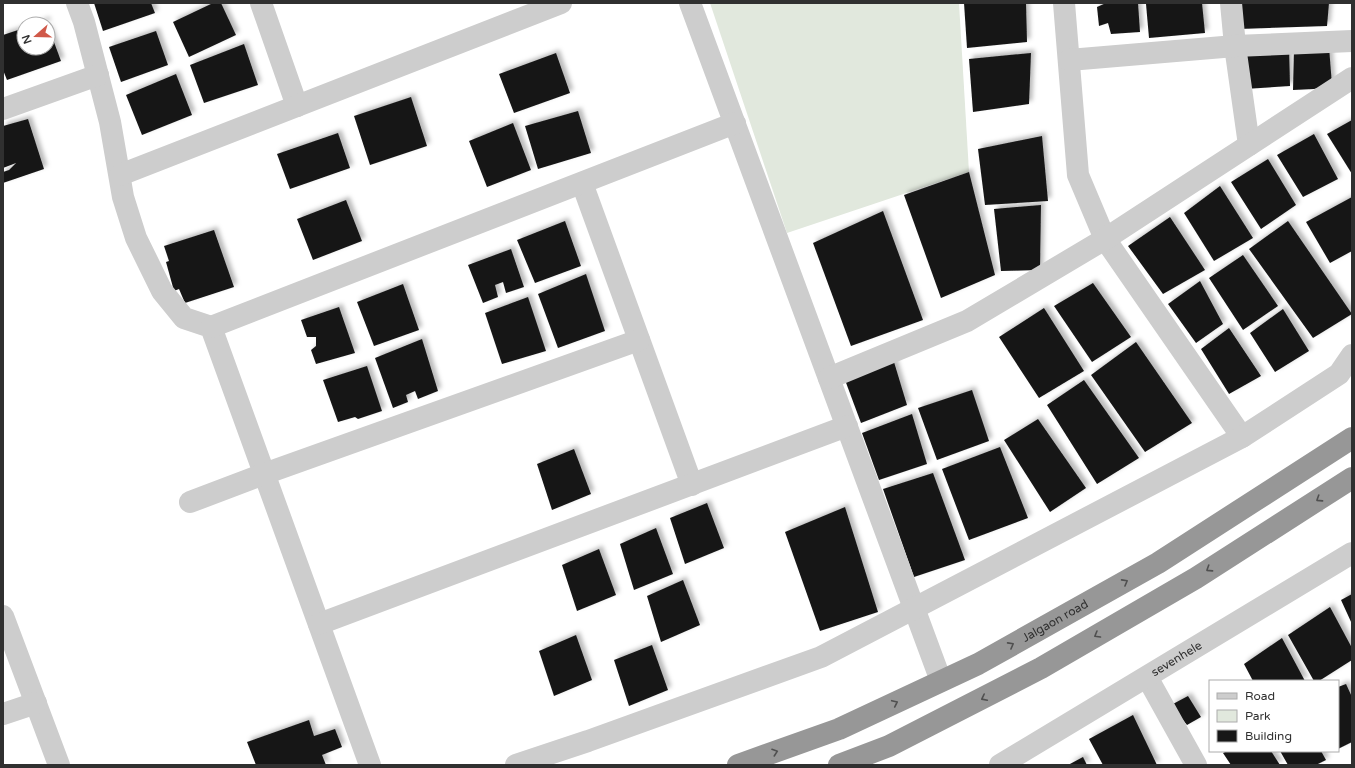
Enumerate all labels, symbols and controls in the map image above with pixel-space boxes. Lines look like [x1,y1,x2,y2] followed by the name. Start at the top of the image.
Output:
[16,16,56,56] north arrow
[19,33,35,46] text: N
[1316,495,1323,502] one-way arrow
[1207,564,1214,571] one-way arrow
[1121,579,1128,586] one-way arrow
[1020,597,1090,645] street label: Jalgaon road
[1094,631,1102,638] one-way arrow
[1149,638,1205,679] street label: sevenhele
[1007,643,1015,650] one-way arrow
[1209,680,1339,752] legend
[1245,689,1275,703] text: Road
[980,693,988,700] one-way arrow
[891,700,898,708] one-way arrow
[1245,709,1271,723] text: Park
[1245,729,1292,743] text: Building
[771,748,778,757] one-way arrow

